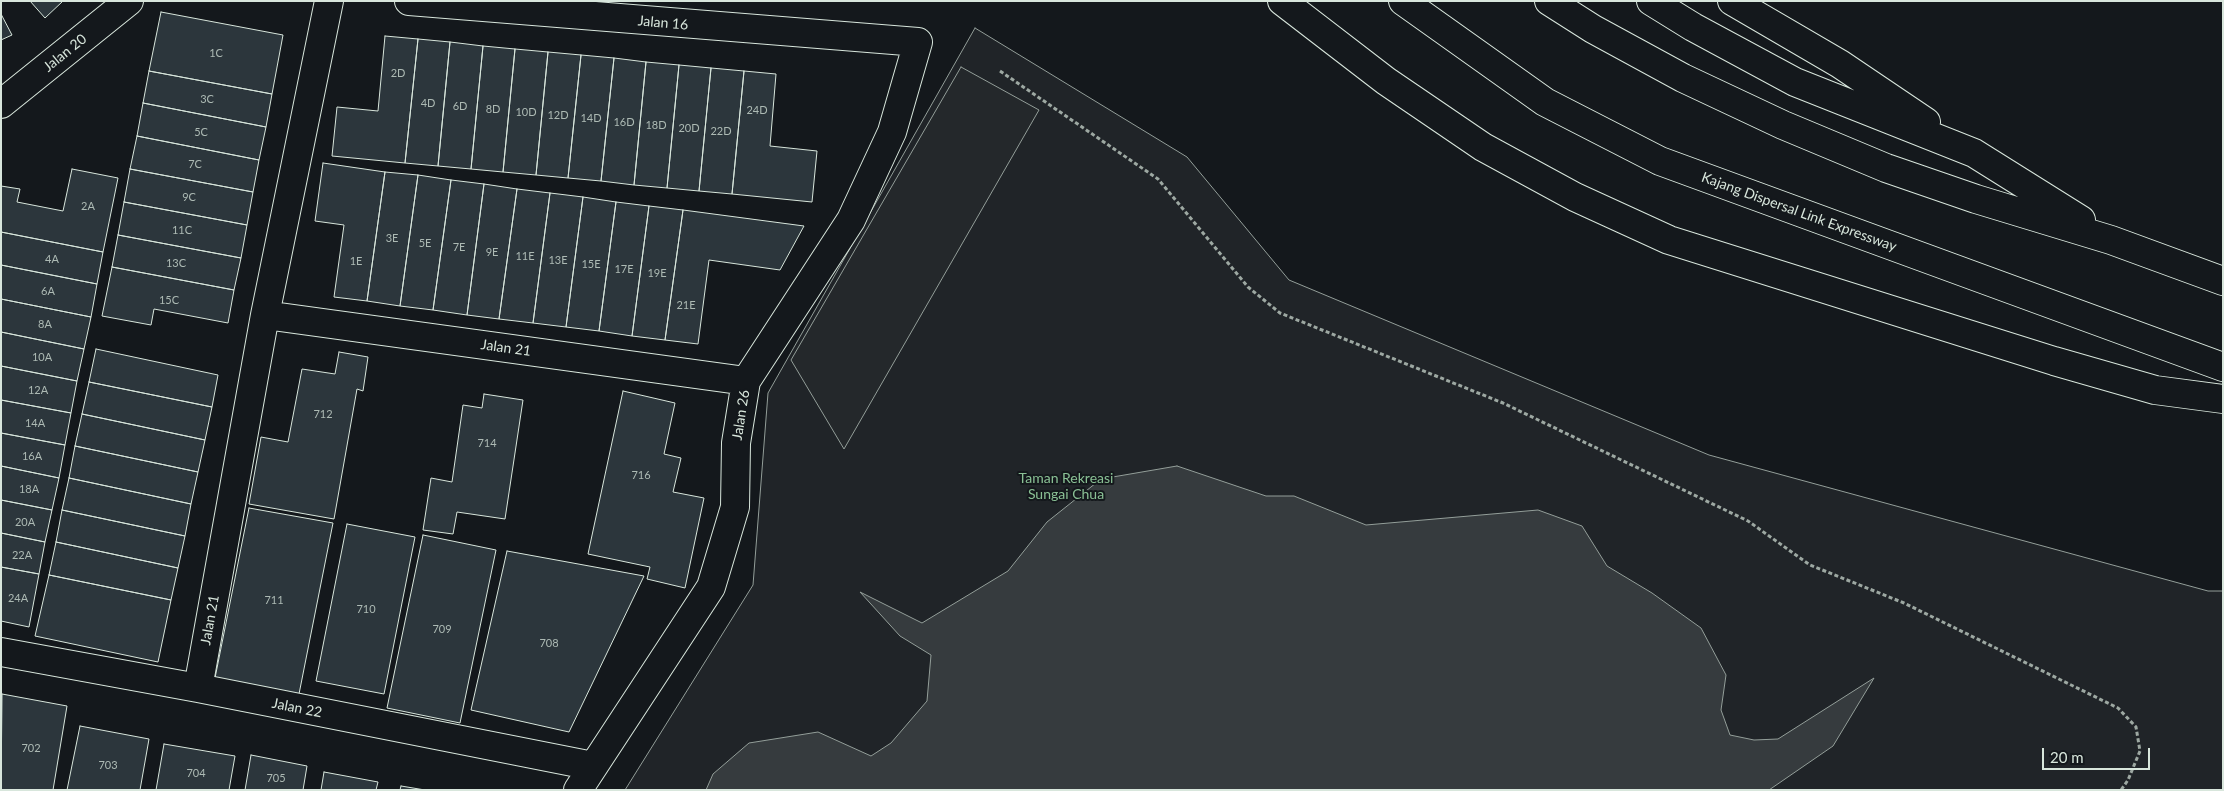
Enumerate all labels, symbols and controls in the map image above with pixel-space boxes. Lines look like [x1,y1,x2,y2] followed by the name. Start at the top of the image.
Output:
[637,12,689,34] street label: Jalan 16
[40,31,90,75] street label: Jalan 20
[209,46,223,60] house number: 1C
[391,66,405,80] house number: 2D
[200,92,214,106] house number: 3C
[421,96,435,110] house number: 4D
[453,99,467,113] house number: 6D
[486,102,500,116] house number: 8D
[746,103,768,117] house number: 24D
[515,105,537,119] house number: 10D
[547,108,569,122] house number: 12D
[580,111,602,125] house number: 14D
[613,115,635,129] house number: 16D
[645,118,667,132] house number: 18D
[678,121,700,135] house number: 20D
[710,124,732,138] house number: 22D
[194,125,208,139] house number: 5C
[188,157,202,171] house number: 7C
[1699,169,1899,255] street label: Kajang Dispersal Link Expressway
[182,190,196,204] house number: 9C
[81,199,95,213] house number: 2A
[172,223,192,237] house number: 11C
[386,231,398,245] house number: 3E
[419,236,431,250] house number: 5E
[453,240,465,254] house number: 7E
[486,245,498,259] house number: 9E
[515,249,535,263] house number: 11E
[45,252,59,266] house number: 4A
[548,253,568,267] house number: 13E
[350,254,362,268] house number: 1E
[166,256,186,270] house number: 13C
[581,257,601,271] house number: 15E
[614,262,634,276] house number: 17E
[647,266,667,280] house number: 19E
[41,284,55,298] house number: 6A
[159,293,179,307] house number: 15C
[676,298,696,312] house number: 21E
[38,317,52,331] house number: 8A
[480,336,532,360] street label: Jalan 21
[32,350,52,364] house number: 10A
[28,383,48,397] house number: 12A
[729,389,753,441] street label: Jalan 26
[313,407,333,421] house number: 712
[25,416,45,430] house number: 14A
[477,436,497,450] house number: 714
[22,449,42,463] house number: 16A
[631,468,651,482] house number: 716
[1019,470,1113,502] park label: Taman Rekreasi Sungai Chua
[19,482,39,496] house number: 18A
[15,515,35,529] house number: 20A
[12,548,32,562] house number: 22A
[8,591,28,605] house number: 24A
[264,593,284,607] house number: 711
[197,594,223,646] street label: Jalan 21
[356,602,376,616] house number: 710
[432,622,452,636] house number: 709
[539,636,559,650] house number: 708
[271,695,323,721] street label: Jalan 22
[2044,738,2152,770] scale bar
[21,741,41,755] house number: 702
[2050,748,2084,766] text: 20 m
[98,758,118,772] house number: 703
[186,766,206,780] house number: 704
[266,771,286,785] house number: 705

